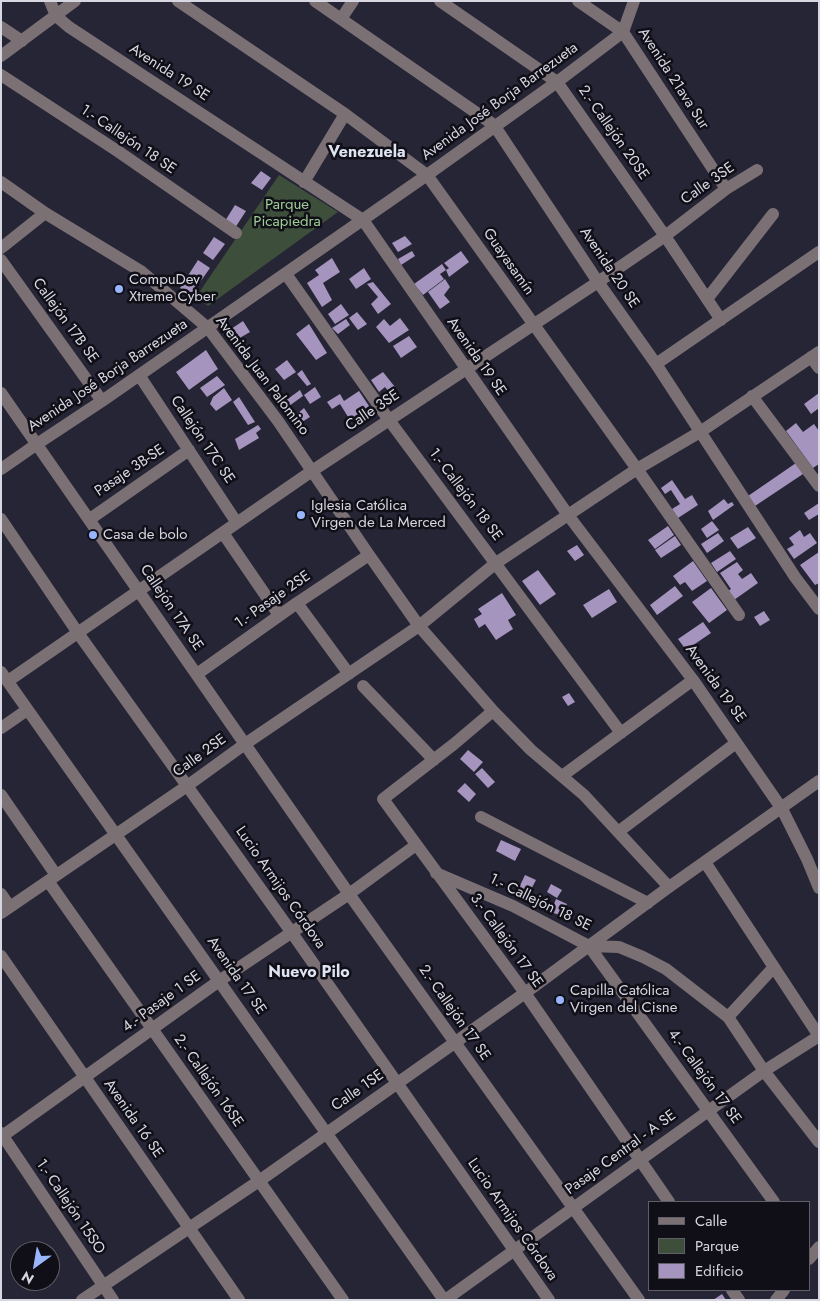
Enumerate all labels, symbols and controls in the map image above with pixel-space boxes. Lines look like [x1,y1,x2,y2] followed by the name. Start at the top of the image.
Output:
[634,25,712,133] street label: Avenida 21ava Sur
[418,39,582,165] street label: Avenida José Borja Barrezueta
[126,40,212,106] street label: Avenida 19 SE
[574,82,652,184] street label: 2.- Callejón 20SE
[77,101,179,179] street label: 1.- Callejón 18 SE
[328,143,406,163] district label: Venezuela
[678,159,738,209] street label: Calle 3SE
[253,196,321,231] park label: Parque Picapiedra
[575,224,643,312] street label: Avenida 20 SE
[478,225,538,299] street label: Guayasamín
[129,271,216,306] place label: CompuDev Xtreme Cyber
[28,275,102,367] street label: Callejón 17B SE
[113,283,125,295] marker: CompuDev Xtreme Cyber
[211,313,313,439] street label: Avenida Juan Palomino
[442,314,510,400] street label: Avenida 19 SE
[25,316,191,436] street label: Avenida José Borja Barrezueta
[343,386,403,436] street label: Calle 3SE
[166,393,238,487] street label: Callejón 17C SE
[92,441,168,501] street label: Pasaje 3B-SE
[424,445,506,545] street label: 1.- Callejón 18 SE
[311,497,446,532] place label: Iglesia Católica Virgen de La Merced
[295,509,307,521] marker: Iglesia Católica Virgen de La Merced
[103,526,187,544] place label: Casa de bolo
[87,529,99,541] marker: Casa de bolo
[135,561,207,655] street label: Callejón 17A SE
[232,567,314,633] street label: 1.- Pasaje 2SE
[681,642,749,726] street label: Avenida 19 SE
[170,731,230,781] street label: Calle 2SE
[231,823,329,953] street label: Lucio Armijos Córdova
[486,871,594,935] street label: 1.- Callejón 18 SE
[466,890,546,992] street label: 3.- Callejón 17 SE
[203,934,269,1018] street label: Avenida 17 SE
[414,962,494,1064] street label: 2.- Callejón 17 SE
[268,963,350,983] district label: Nuevo Pilo
[119,967,205,1037] street label: 4.- Pasaje 1 SE
[570,982,677,1017] place label: Capilla Católica Virgen del Cisne
[554,994,566,1006] marker: Capilla Católica Virgen del Cisne
[664,1026,744,1128] street label: 4.- Callejón 17 SE
[169,1031,247,1131] street label: 2.- Callejón 16SE
[328,1066,388,1116] street label: Calle 1SE
[99,1076,167,1162] street label: Avenida 16 SE
[562,1107,680,1199] street label: Pasaje Central - A SE
[463,1155,561,1285] street label: Lucio Armijos Córdova
[32,1156,108,1258] street label: 1.- Callejón 15SO
[648,1201,810,1291] legend
[695,1210,727,1232] text: Calle
[695,1235,739,1257] text: Parque
[10,1241,60,1291] north arrow
[695,1260,743,1282] text: Edificio
[18,1266,38,1289] text: N

